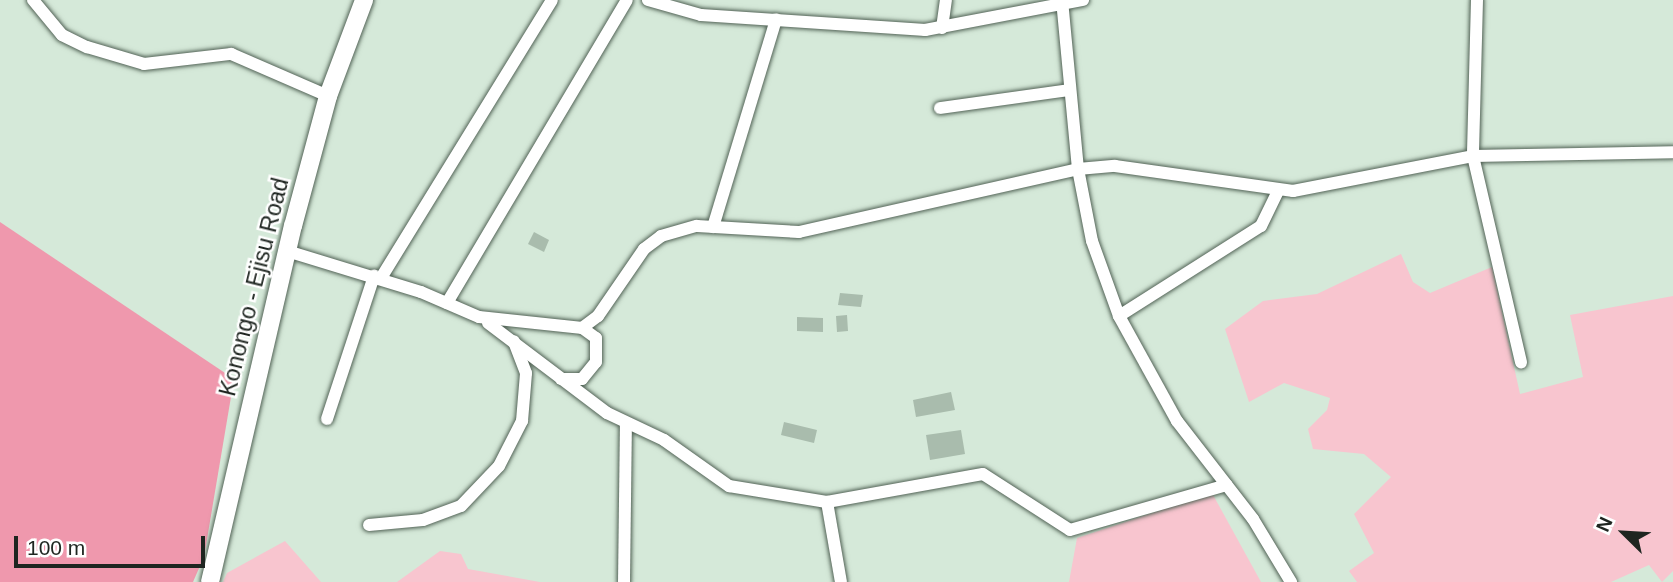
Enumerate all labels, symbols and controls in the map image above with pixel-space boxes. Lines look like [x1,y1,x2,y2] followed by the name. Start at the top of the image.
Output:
[214,175,294,399] street label: Konongo - Ejisu Road
[1589,498,1659,568] north arrow
[1592,514,1617,535] text: N
[18,522,208,566] scale bar
[27,536,85,559] text: 100 m

